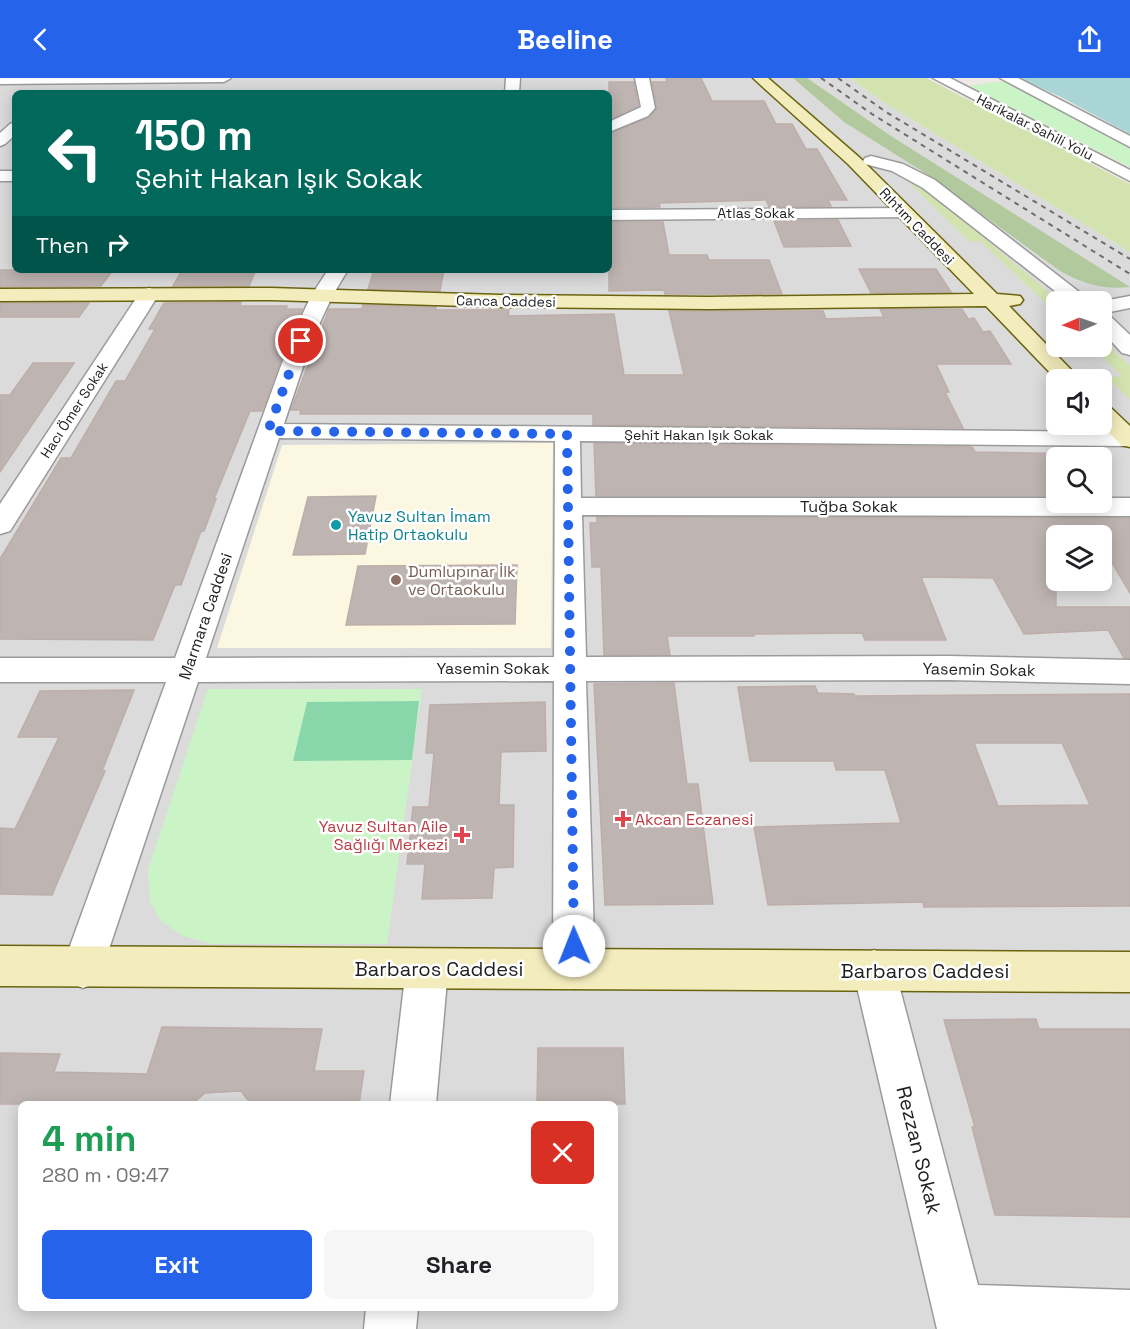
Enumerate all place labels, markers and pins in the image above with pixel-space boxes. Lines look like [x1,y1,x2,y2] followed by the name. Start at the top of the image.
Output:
[275,315,326,366] pin
[348,506,491,545] place label: Yavuz Sultan İmam Hatip Ortaokulu
[329,518,343,532] marker: Yavuz Sultan İmam Hatip Ortaokulu
[408,561,516,600] place label: Dumlupınar İlk ve Ortaokulu
[389,573,403,587] marker: Dumlupınar İlk ve Ortaokulu
[635,809,753,830] place label: Akcan Eczanesi
[616,812,630,826] marker: Akcan Eczanesi
[319,816,448,855] place label: Yavuz Sultan Aile Sağlığı Merkezi
[453,826,471,844] marker: Yavuz Sultan Aile Sağlığı Merkezi

